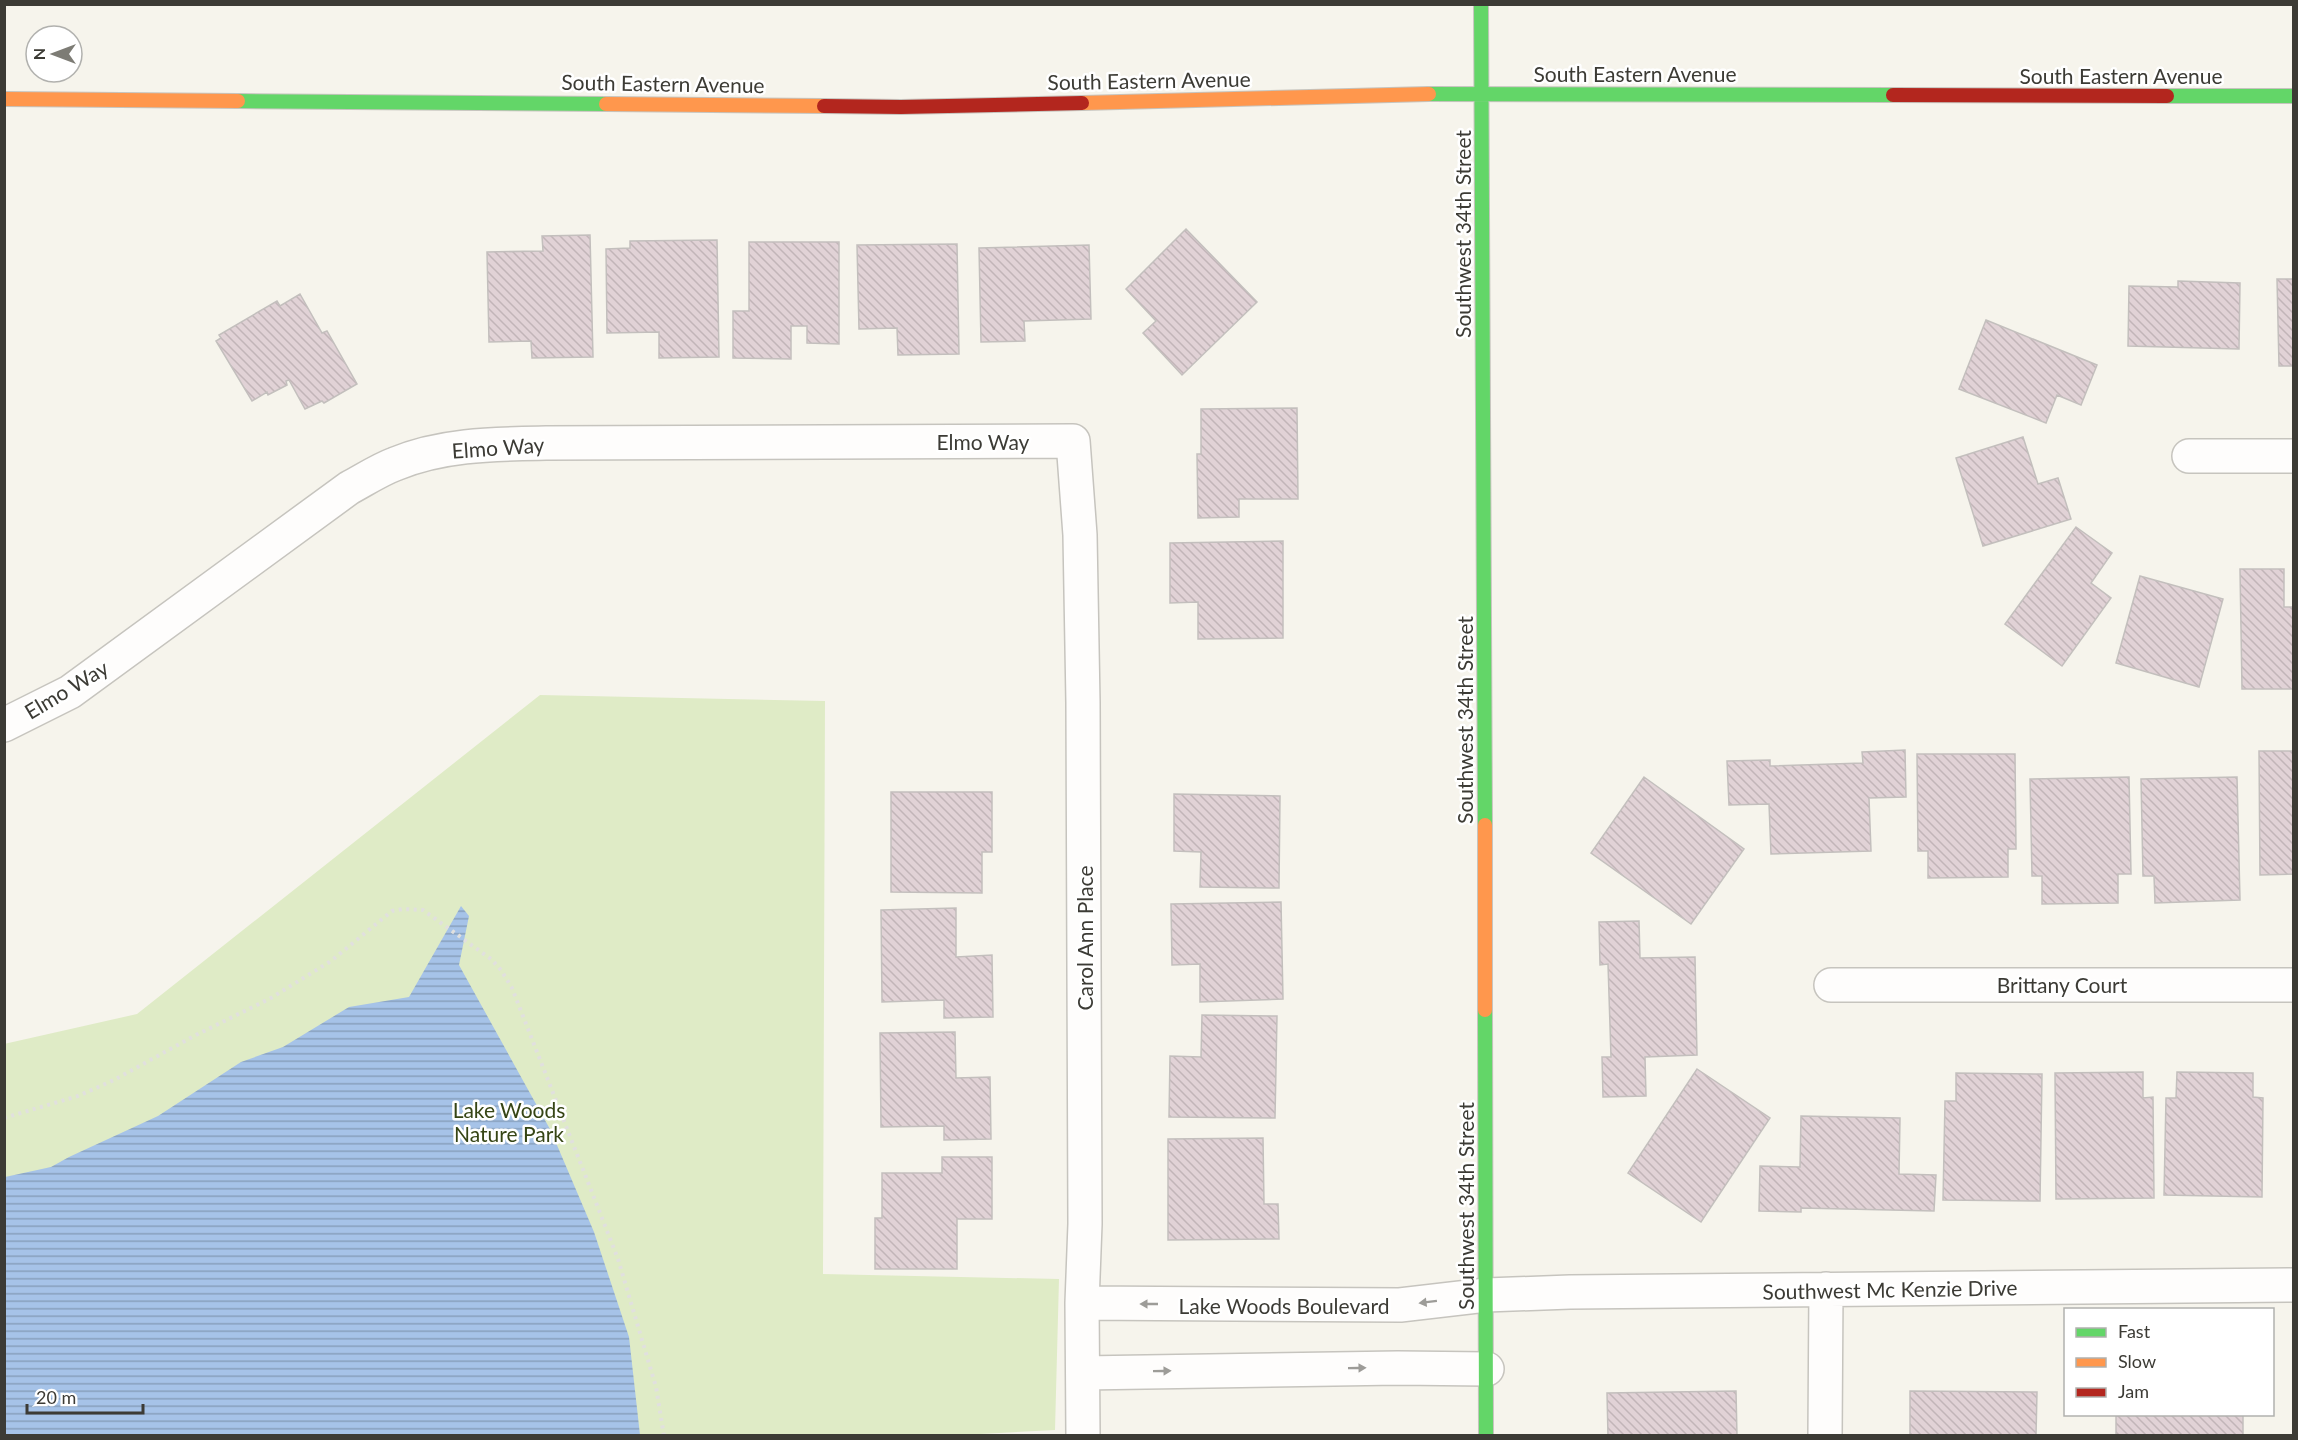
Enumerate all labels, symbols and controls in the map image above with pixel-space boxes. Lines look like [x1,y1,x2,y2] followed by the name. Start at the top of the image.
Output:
[24,24,84,84] north arrow
[29,48,48,60] text: N
[1533,61,1737,86] street label: South Eastern Avenue
[2019,63,2223,88] street label: South Eastern Avenue
[1047,66,1251,94] street label: South Eastern Avenue
[561,69,765,97] street label: South Eastern Avenue
[1450,130,1475,338] street label: Southwest 34th Street
[937,429,1030,454] street label: Elmo Way
[451,431,545,463] street label: Elmo Way
[1452,616,1477,824] street label: Southwest 34th Street
[20,654,112,724] street label: Elmo Way
[1072,865,1097,1011] street label: Carol Ann Place
[1997,972,2128,997] street label: Brittany Court
[453,1097,565,1146] park label: Lake Woods Nature Park
[1453,1102,1478,1310] street label: Southwest 34th Street
[1762,1274,2018,1304] street label: Southwest Mc Kenzie Drive
[1179,1293,1389,1318] street label: Lake Woods Boulevard
[1418,1297,1437,1307] one-way arrow
[1140,1299,1159,1309] one-way arrow
[2064,1308,2274,1416] legend
[2118,1320,2151,1342] text: Fast
[2118,1350,2156,1372] text: Slow
[1348,1363,1367,1373] one-way arrow
[1153,1366,1172,1375] one-way arrow
[27,1377,142,1415] scale bar
[2118,1380,2149,1402] text: Jam
[36,1386,76,1408] text: 20 m

